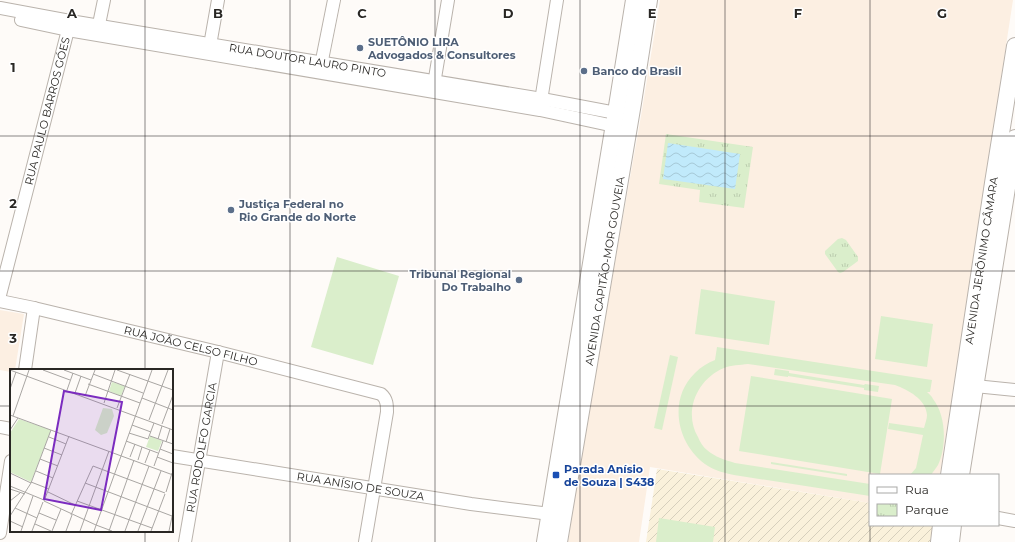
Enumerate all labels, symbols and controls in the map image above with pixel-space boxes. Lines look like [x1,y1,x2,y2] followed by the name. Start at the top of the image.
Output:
[66,5,78,21] text: A
[213,5,223,21] text: B
[357,5,367,21] text: C
[503,5,514,21] text: D
[648,5,657,21] text: E
[794,5,802,21] text: F
[937,5,947,21] text: G
[21,35,73,187] street label: RUA PAULO BARROS GÓES
[367,35,516,62] place label: SUETÔNIO LIRA Advogados & Consultores
[228,40,387,80] street label: RUA DOUTOR LAURO PINTO
[355,43,365,53] marker: SUETÔNIO LIRA Advogados & Consultores
[10,59,16,75] text: 1
[592,64,682,78] place label: Banco do Brasil
[579,66,589,76] marker: Banco do Brasil
[582,175,628,366] street label: AVENIDA CAPITÃO-MOR GOUVEIA
[962,176,1001,345] street label: AVENIDA JERÔNIMO CÂMARA
[9,195,17,211] text: 2
[238,197,356,224] place label: Justiça Federal no Rio Grande do Norte
[226,205,236,215] marker: Justiça Federal no Rio Grande do Norte
[409,267,511,294] place label: Tribunal Regional Do Trabalho
[514,275,524,285] marker: Tribunal Regional Do Trabalho
[122,323,259,369] street label: RUA JOÃO CELSO FILHO
[8,330,17,346] text: 3
[10,369,173,532] inset map
[183,381,220,513] street label: RUA RODOLFO GARCIA
[564,462,654,489] place label: Parada Anísio de Souza | S438
[296,469,425,503] street label: RUA ANÍSIO DE SOUZA
[551,470,561,480] marker: Parada Anísio de Souza | S438
[869,474,999,526] legend
[905,482,929,497] text: Rua
[905,502,949,517] text: Parque

